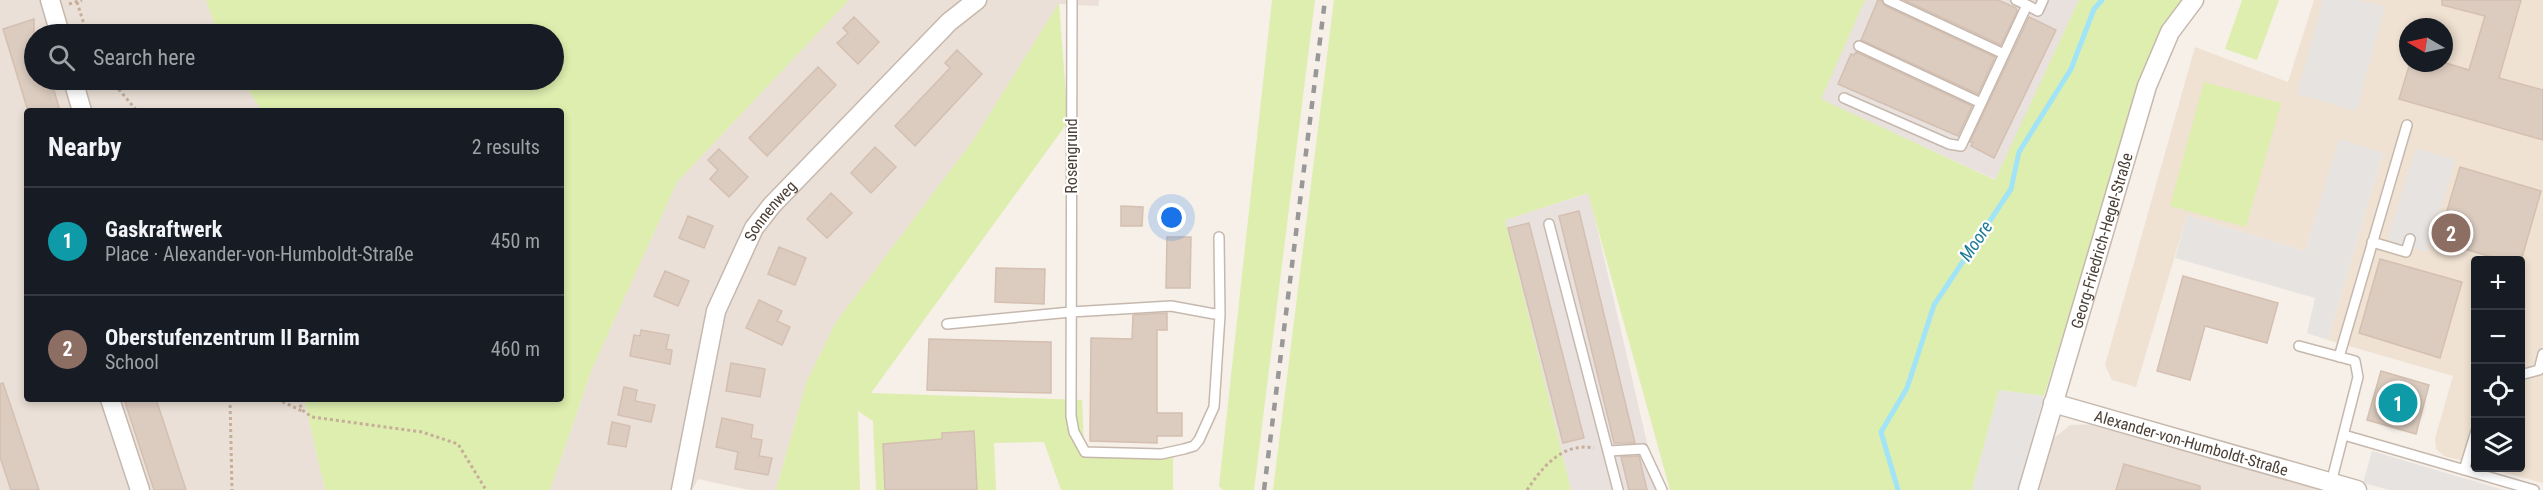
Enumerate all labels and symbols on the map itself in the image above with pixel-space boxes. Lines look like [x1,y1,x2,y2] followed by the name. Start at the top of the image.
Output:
[2399,18,2453,72] north arrow
[1062,118,1081,194] street label: Rosengrund
[2067,151,2137,331] street label: Georg-Friedrich-Hegel-Straße
[740,177,800,244] street label: Sonnenweg
[1157,203,1186,232] your location
[2432,210,2470,256] pin: 2
[1955,217,1997,265] water label: Moore
[2378,380,2418,426] pin: 1
[2092,406,2290,480] street label: Alexander-von-Humboldt-Straße

